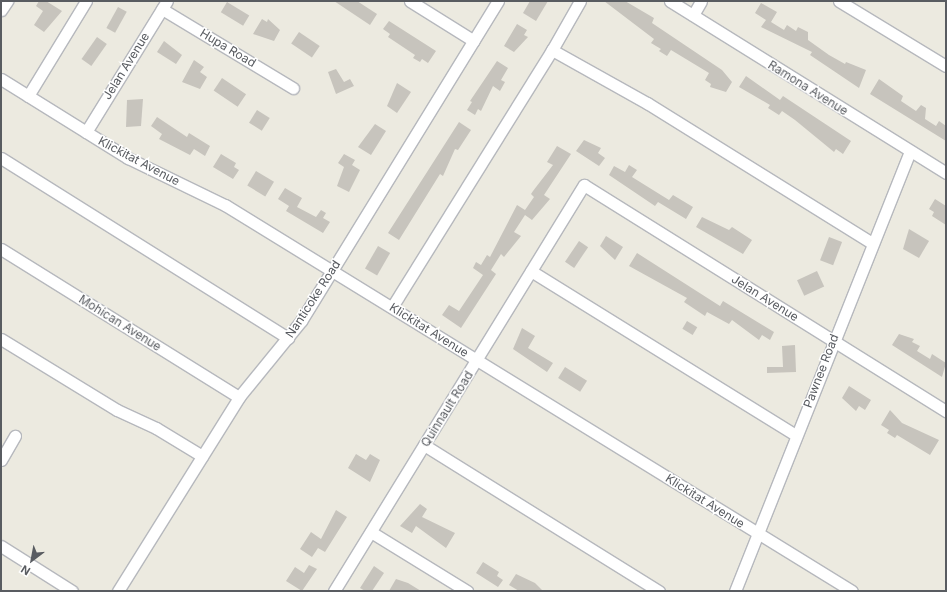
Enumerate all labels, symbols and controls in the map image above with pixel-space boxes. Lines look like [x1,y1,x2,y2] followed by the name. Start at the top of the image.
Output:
[197,26,259,70] street label: Hupa Road
[100,30,152,102] street label: Jelan Avenue
[765,58,851,118] street label: Ramona Avenue
[96,133,182,189] street label: Klickitat Avenue
[283,258,343,340] street label: Nanticoke Road
[729,272,801,324] street label: Jelan Avenue
[76,292,164,354] street label: Mohican Avenue
[387,300,471,360] street label: Klickitat Avenue
[800,332,842,410] street label: Pawnee Road
[418,368,476,450] street label: Quinnault Road
[663,471,747,531] street label: Klickitat Avenue
[12,540,52,580] north arrow
[18,562,33,578] text: N

